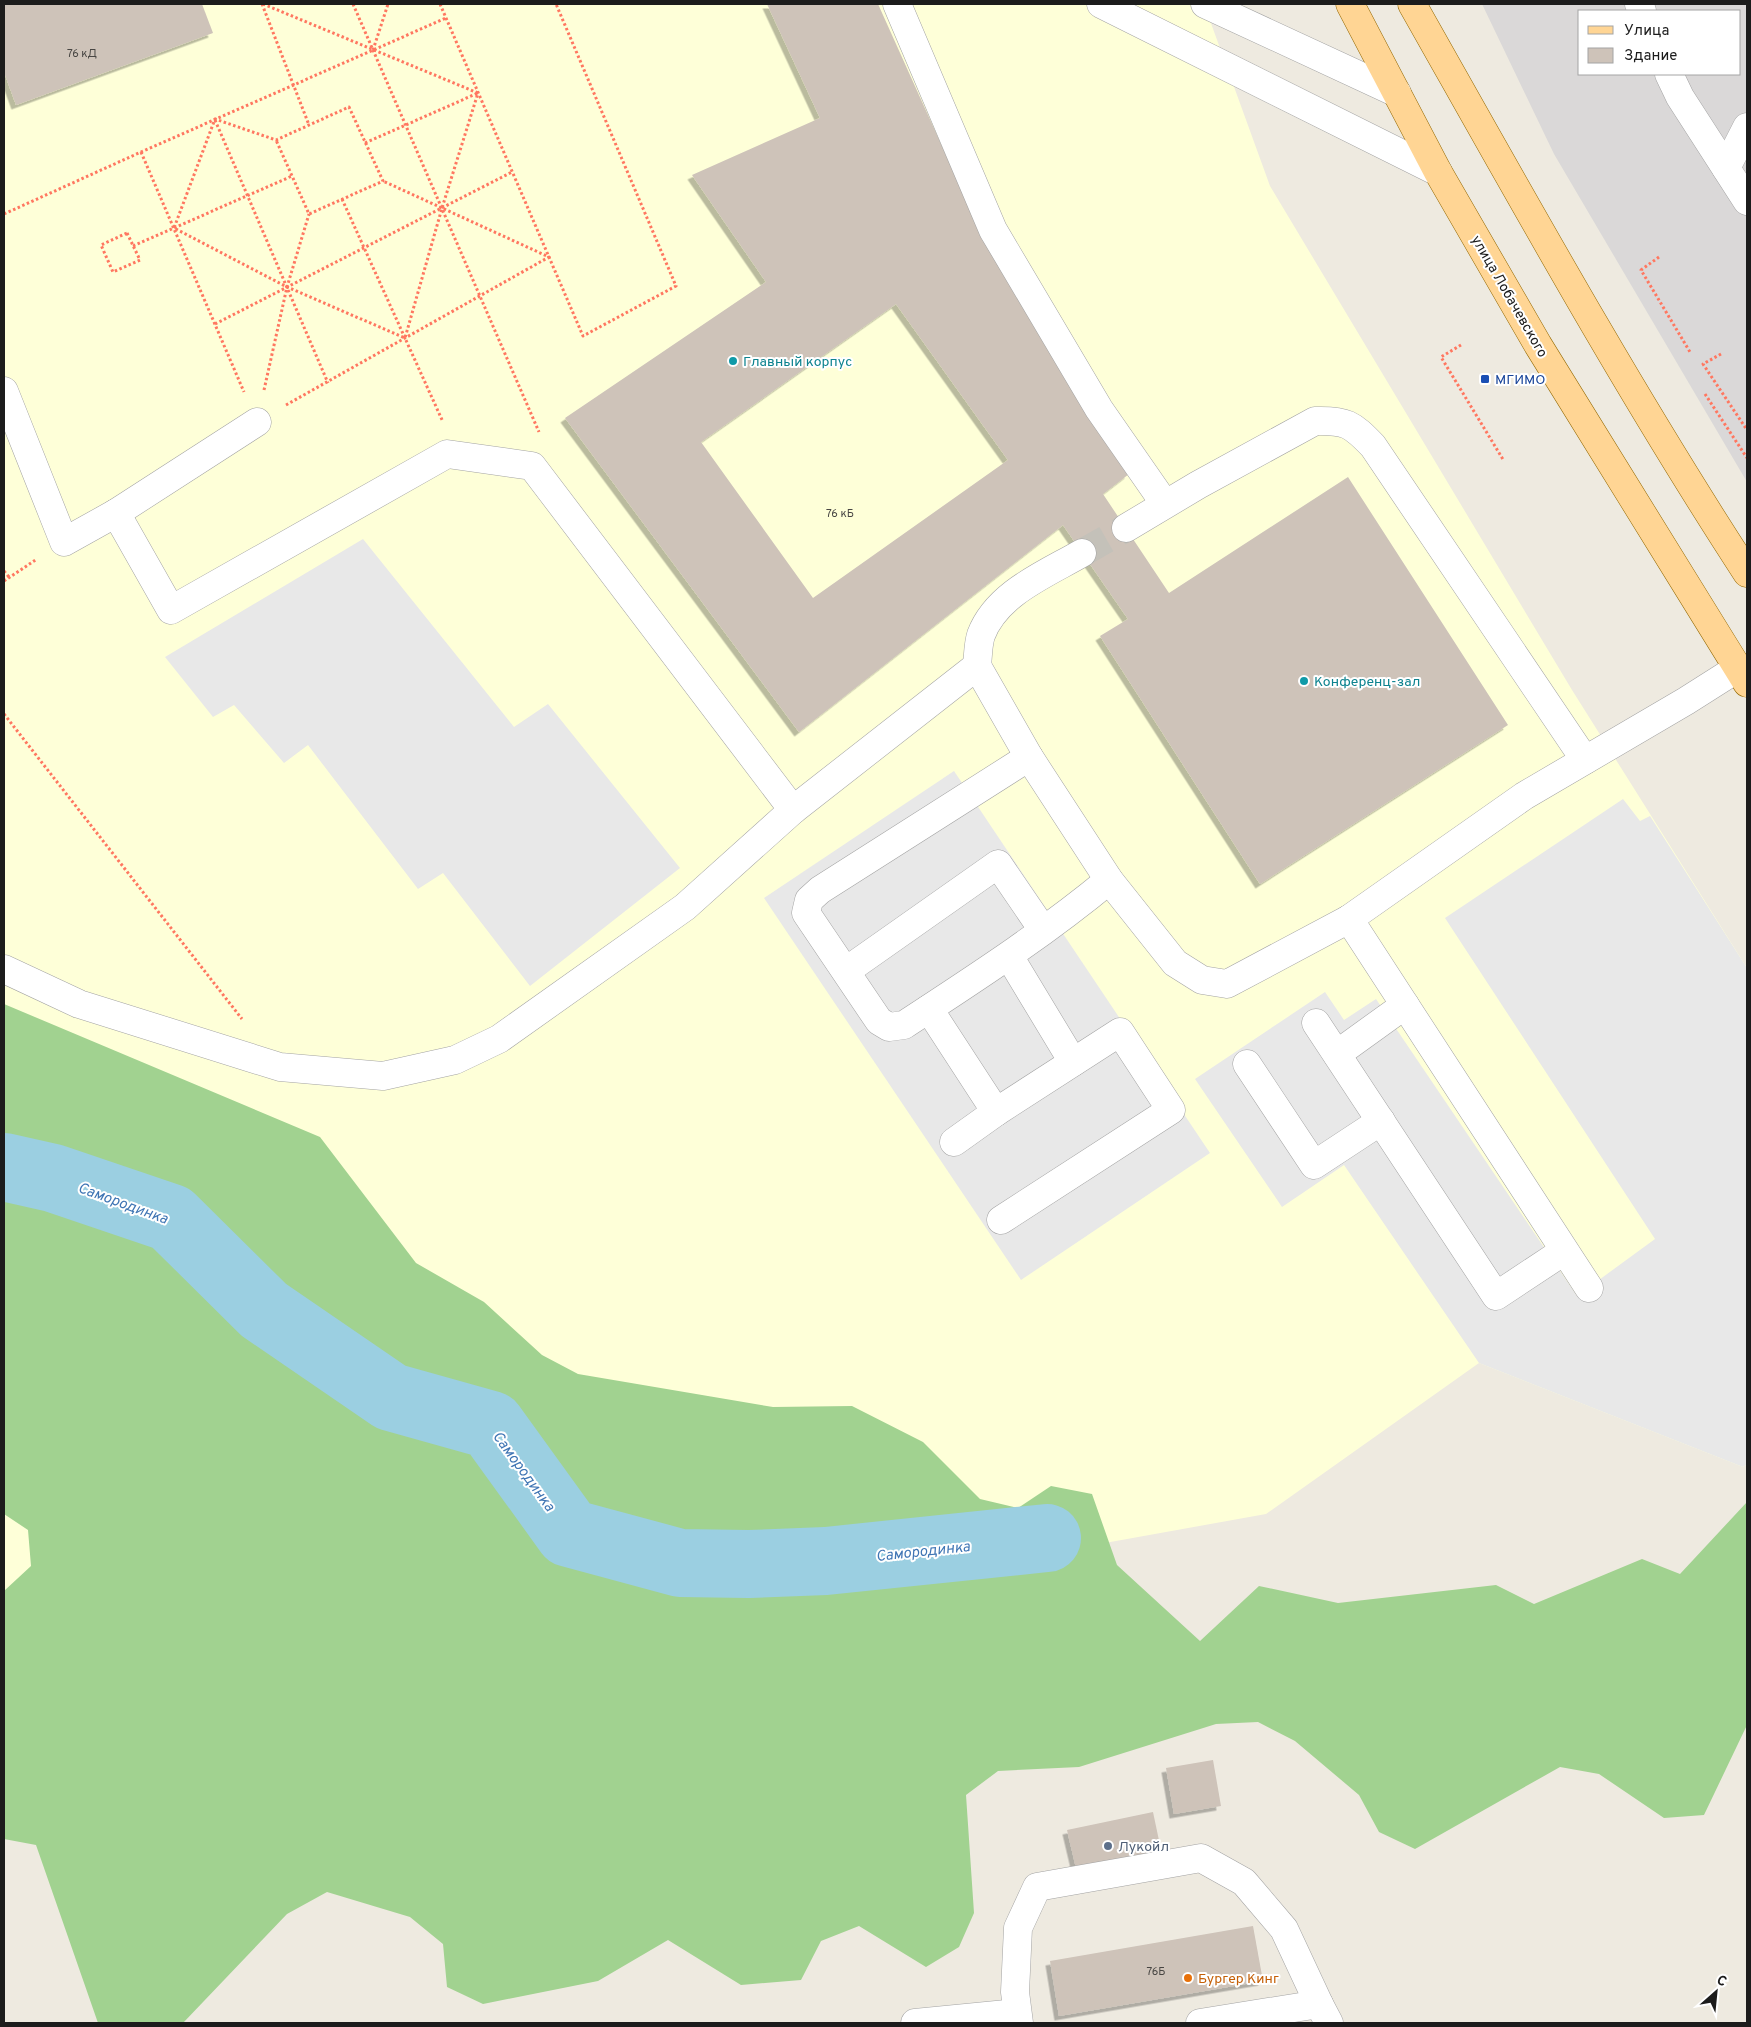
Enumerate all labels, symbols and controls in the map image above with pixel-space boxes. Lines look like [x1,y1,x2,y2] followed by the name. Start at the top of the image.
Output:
[1578,10,1741,75] legend
[1624,22,1669,41] text: Улица
[67,47,97,61] house number: 76 кД
[1624,47,1677,66] text: Здание
[1467,233,1551,361] street label: улица Лобачевского
[743,354,852,371] place label: Главный корпус
[727,355,739,367] marker: Главный корпус
[1495,372,1545,389] place label: МГИМО
[1479,373,1491,385] marker: МГИМО
[826,507,854,521] house number: 76 кБ
[1314,674,1420,691] place label: Конференц-зал
[1298,675,1310,687] marker: Конференц-зал
[75,1179,170,1230] water label: Самородинка
[487,1428,558,1516] water label: Самородинка
[875,1538,971,1567] water label: Самородинка
[1118,1839,1169,1856] place label: Лукойл
[1102,1840,1114,1852] marker: Лукойл
[1147,1965,1165,1979] house number: 76Б
[1691,1967,1741,2017] north arrow
[1198,1971,1279,1988] place label: Бургер Кинг
[1182,1972,1194,1984] marker: Бургер Кинг
[1713,1972,1729,1991] text: С

